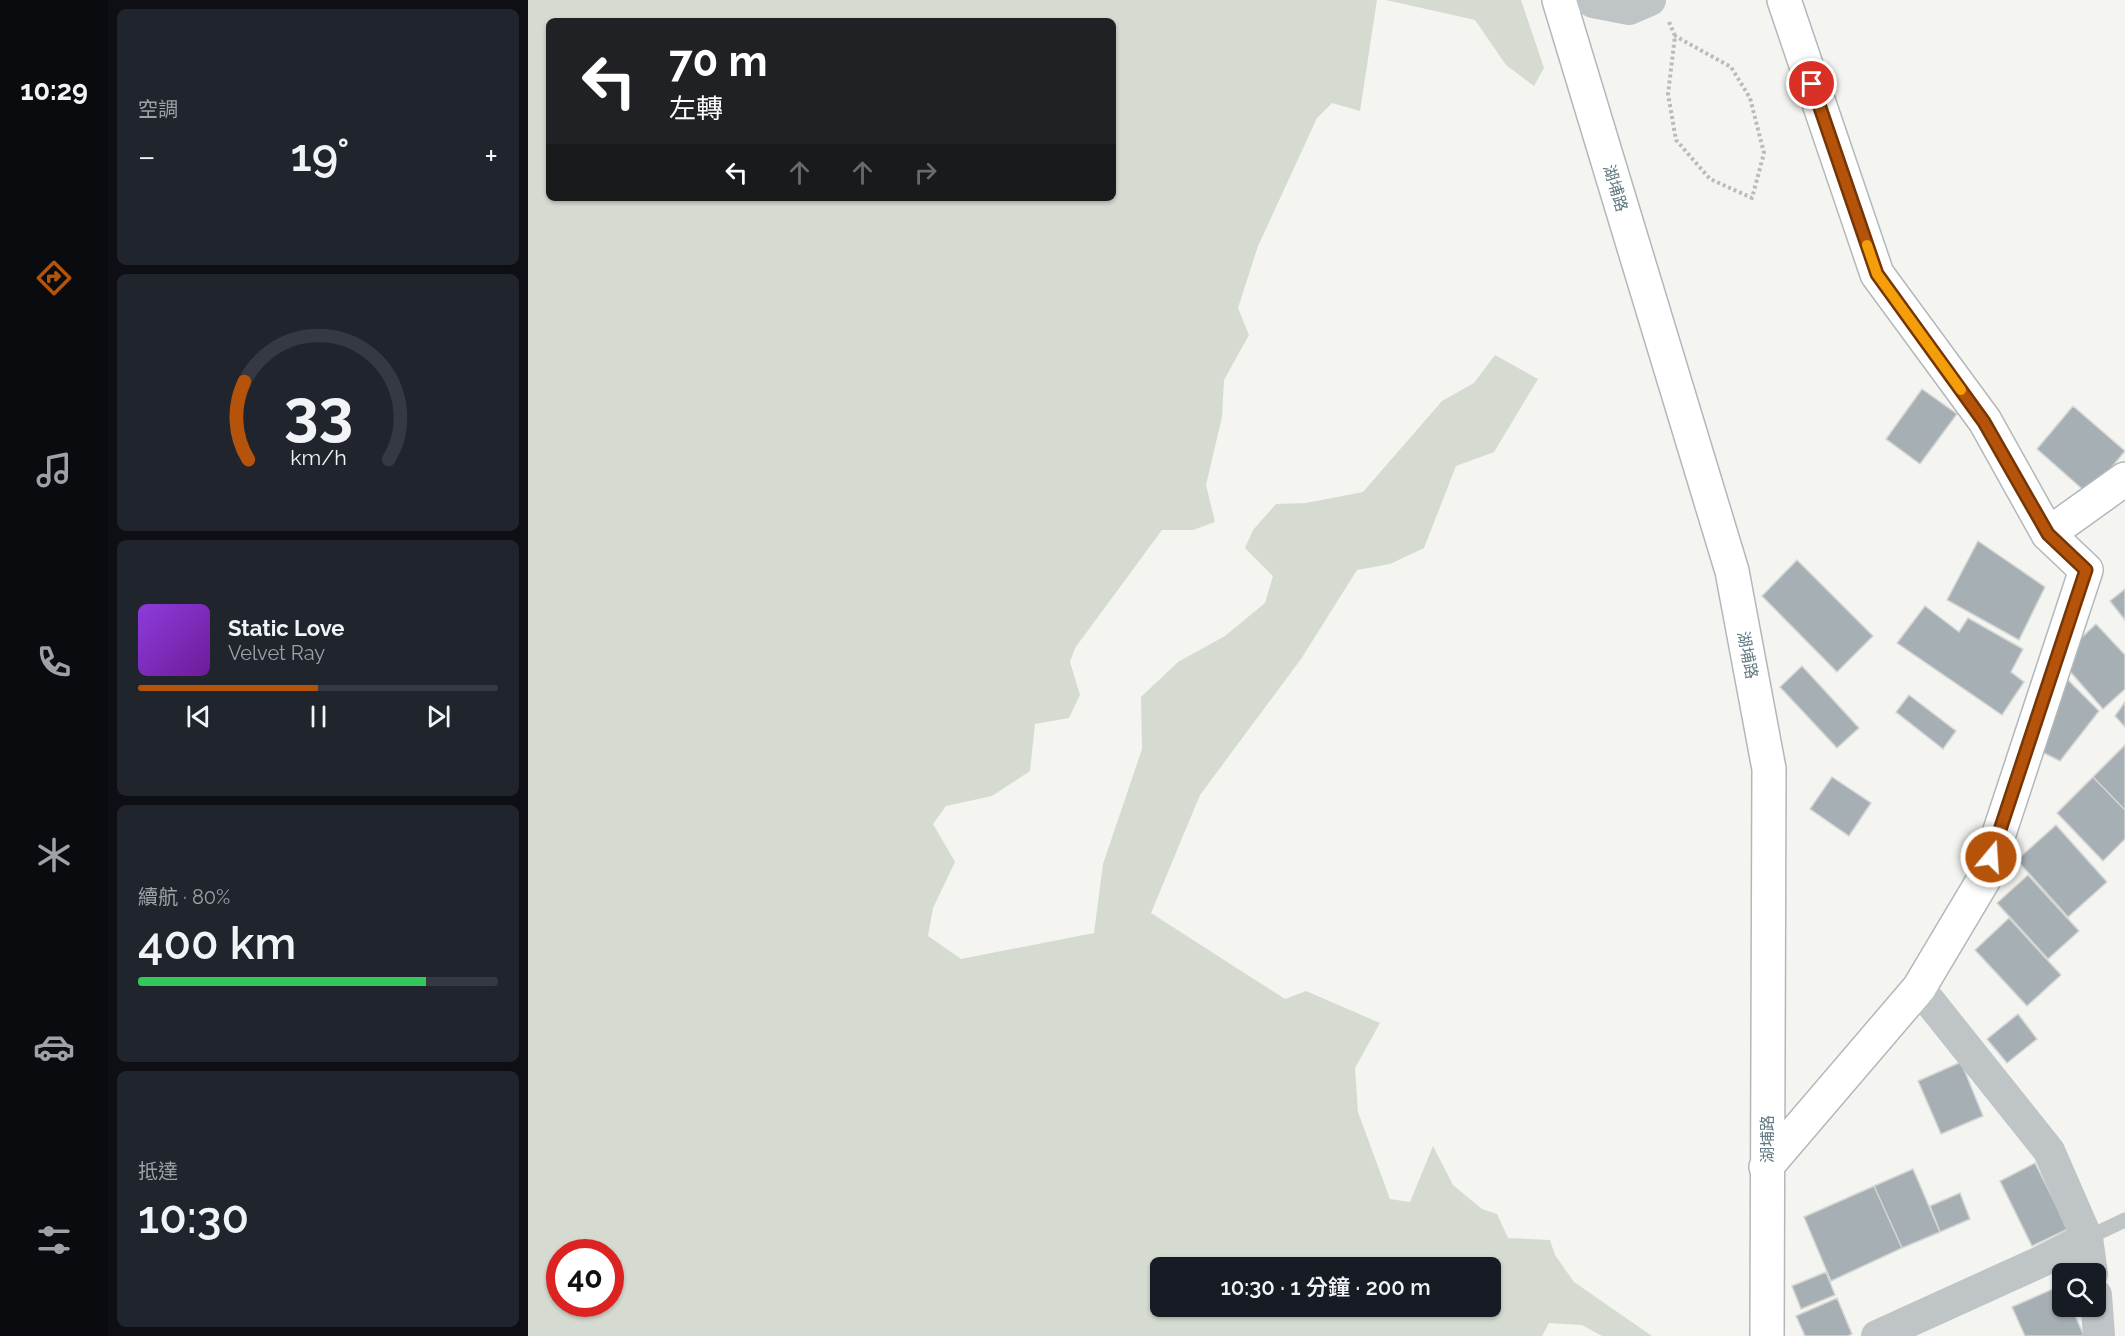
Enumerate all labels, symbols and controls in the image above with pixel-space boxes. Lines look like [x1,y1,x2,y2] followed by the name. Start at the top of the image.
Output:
[669,37,768,86] text: 70 m
[570,42,648,120] icon: left
[1786,58,1837,109] pin
[1795,67,1828,100] icon: arrive
[20,75,88,106] text: 10:29
[669,93,723,124] text: 左轉
[138,97,178,121] text: 空調
[291,129,349,182] text: 19°
[138,137,156,176] text: −
[484,137,498,176] text: +
[720,156,753,189] icon: left
[783,156,816,189] icon: ahead
[846,156,879,189] icon: ahead
[909,156,942,189] icon: right
[1599,162,1632,214] street label: 湖埔路
[33,257,75,299] icon: directions
[283,375,353,449] text: 33
[290,445,346,470] text: km/h
[33,449,75,491] icon: music
[228,615,345,641] text: Static Love
[1734,630,1761,680] street label: 湖埔路
[33,641,75,683] icon: phone
[228,641,325,665] text: Velvet Ray
[182,700,215,733] icon: previous
[302,700,335,733] icon: pause
[422,700,455,733] icon: next
[1959,825,2023,889] position arrow
[33,834,75,876] icon: climate
[138,885,230,909] text: 續航 · 80%
[138,917,296,970] text: 400 km
[33,1026,75,1068] icon: car
[1758,1115,1777,1163] street label: 湖埔路
[138,1159,178,1183] text: 抵達
[138,1191,249,1244] text: 10:30
[33,1219,75,1261] icon: filters
[546,1239,624,1317] speed limit sign: 40
[2052,1263,2106,1317] map controls
[2052,1263,2106,1317] button: search
[1220,1274,1431,1300] text: 10:30 · 1 分鐘 · 200 m

